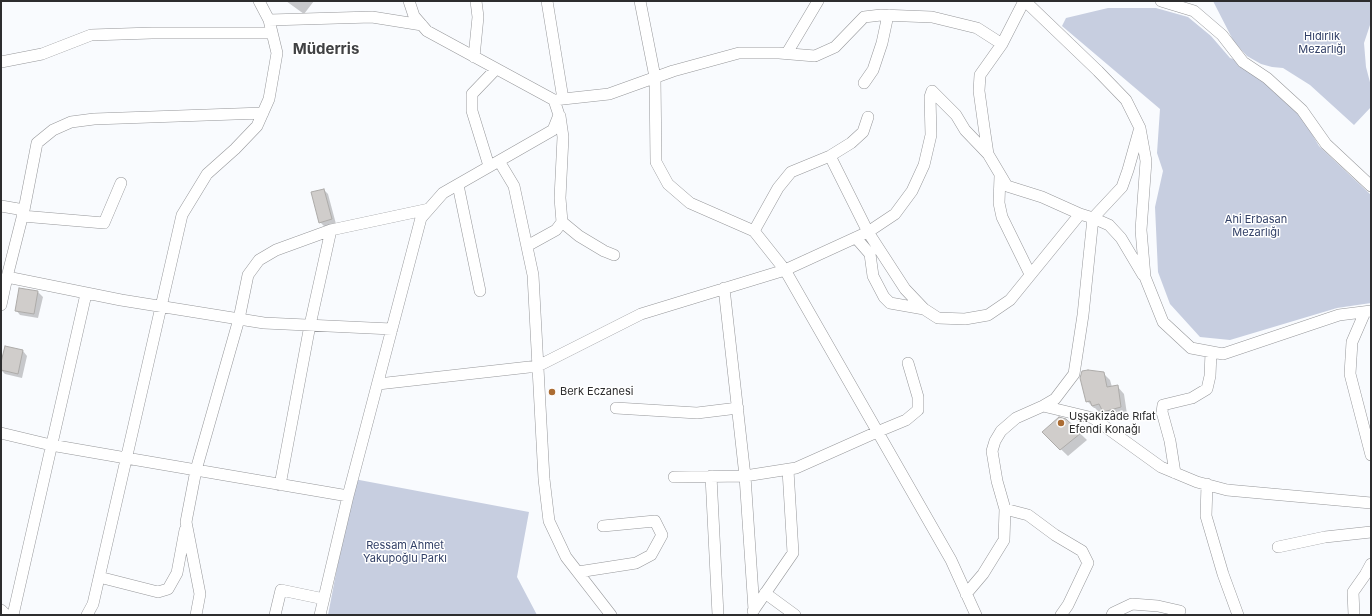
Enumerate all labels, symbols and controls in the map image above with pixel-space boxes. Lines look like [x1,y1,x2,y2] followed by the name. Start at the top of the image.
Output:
[1298,30,1346,56] park label: Hıdırlık Mezarlığı
[293,40,359,58] district label: Müderris
[1225,213,1287,239] park label: Ahi Erbasan Mezarlığı
[560,385,633,399] place label: Berk Eczanesi
[547,387,557,397] marker: Berk Eczanesi
[1069,410,1156,436] place label: Uşşakizâde Rıfat Efendi Konağı
[1056,418,1066,428] marker: Uşşakizâde Rıfat Efendi Konağı
[363,539,447,565] park label: Ressam Ahmet Yakupoğlu Parkı

